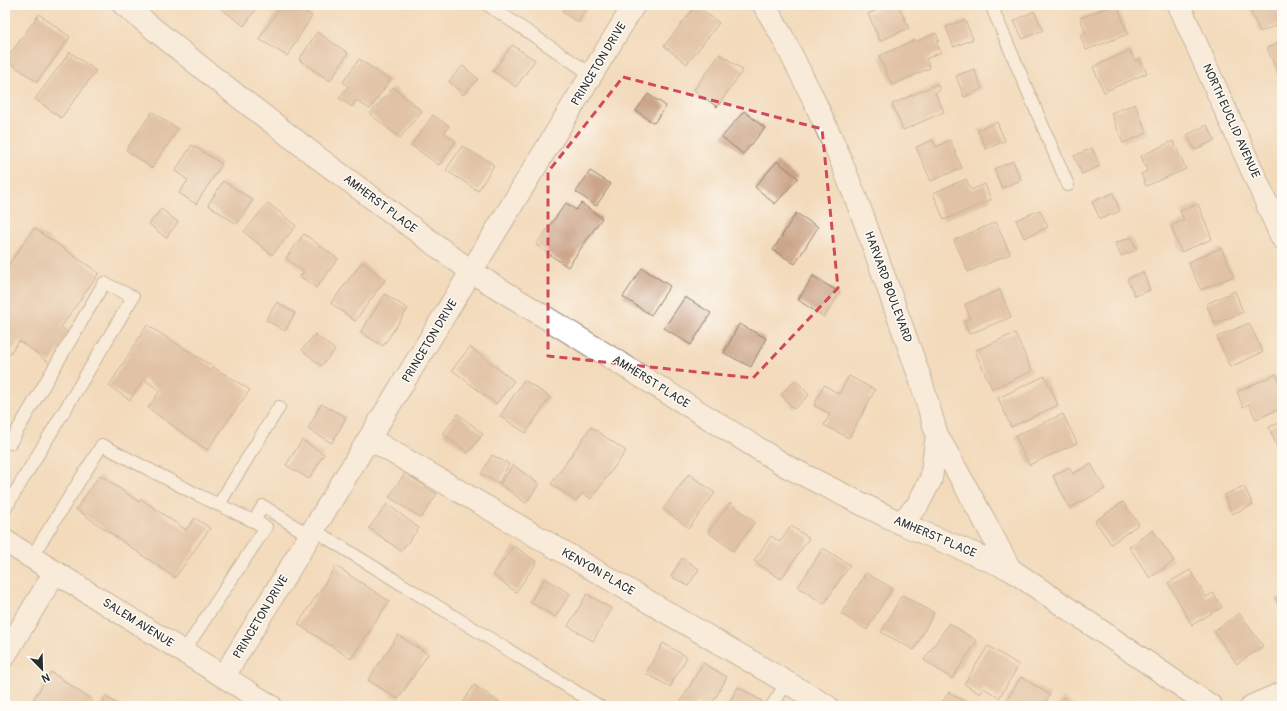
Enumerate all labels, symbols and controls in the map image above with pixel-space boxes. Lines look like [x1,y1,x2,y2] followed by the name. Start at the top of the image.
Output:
[568,19,630,109] street label: PRINCETON DRIVE
[1199,61,1263,181] street label: NORTH EUCLID AVENUE
[340,171,420,237] street label: AMHERST PLACE
[861,229,915,345] street label: HARVARD BOULEVARD
[399,296,461,386] street label: PRINCETON DRIVE
[610,352,692,412] street label: AMHERST PLACE
[891,513,979,561] street label: AMHERST PLACE
[559,545,637,599] street label: KENYON PLACE
[230,572,292,662] street label: PRINCETON DRIVE
[100,595,176,651] street label: SALEM AVENUE
[22,649,62,689] north arrow
[39,670,52,685] text: N

